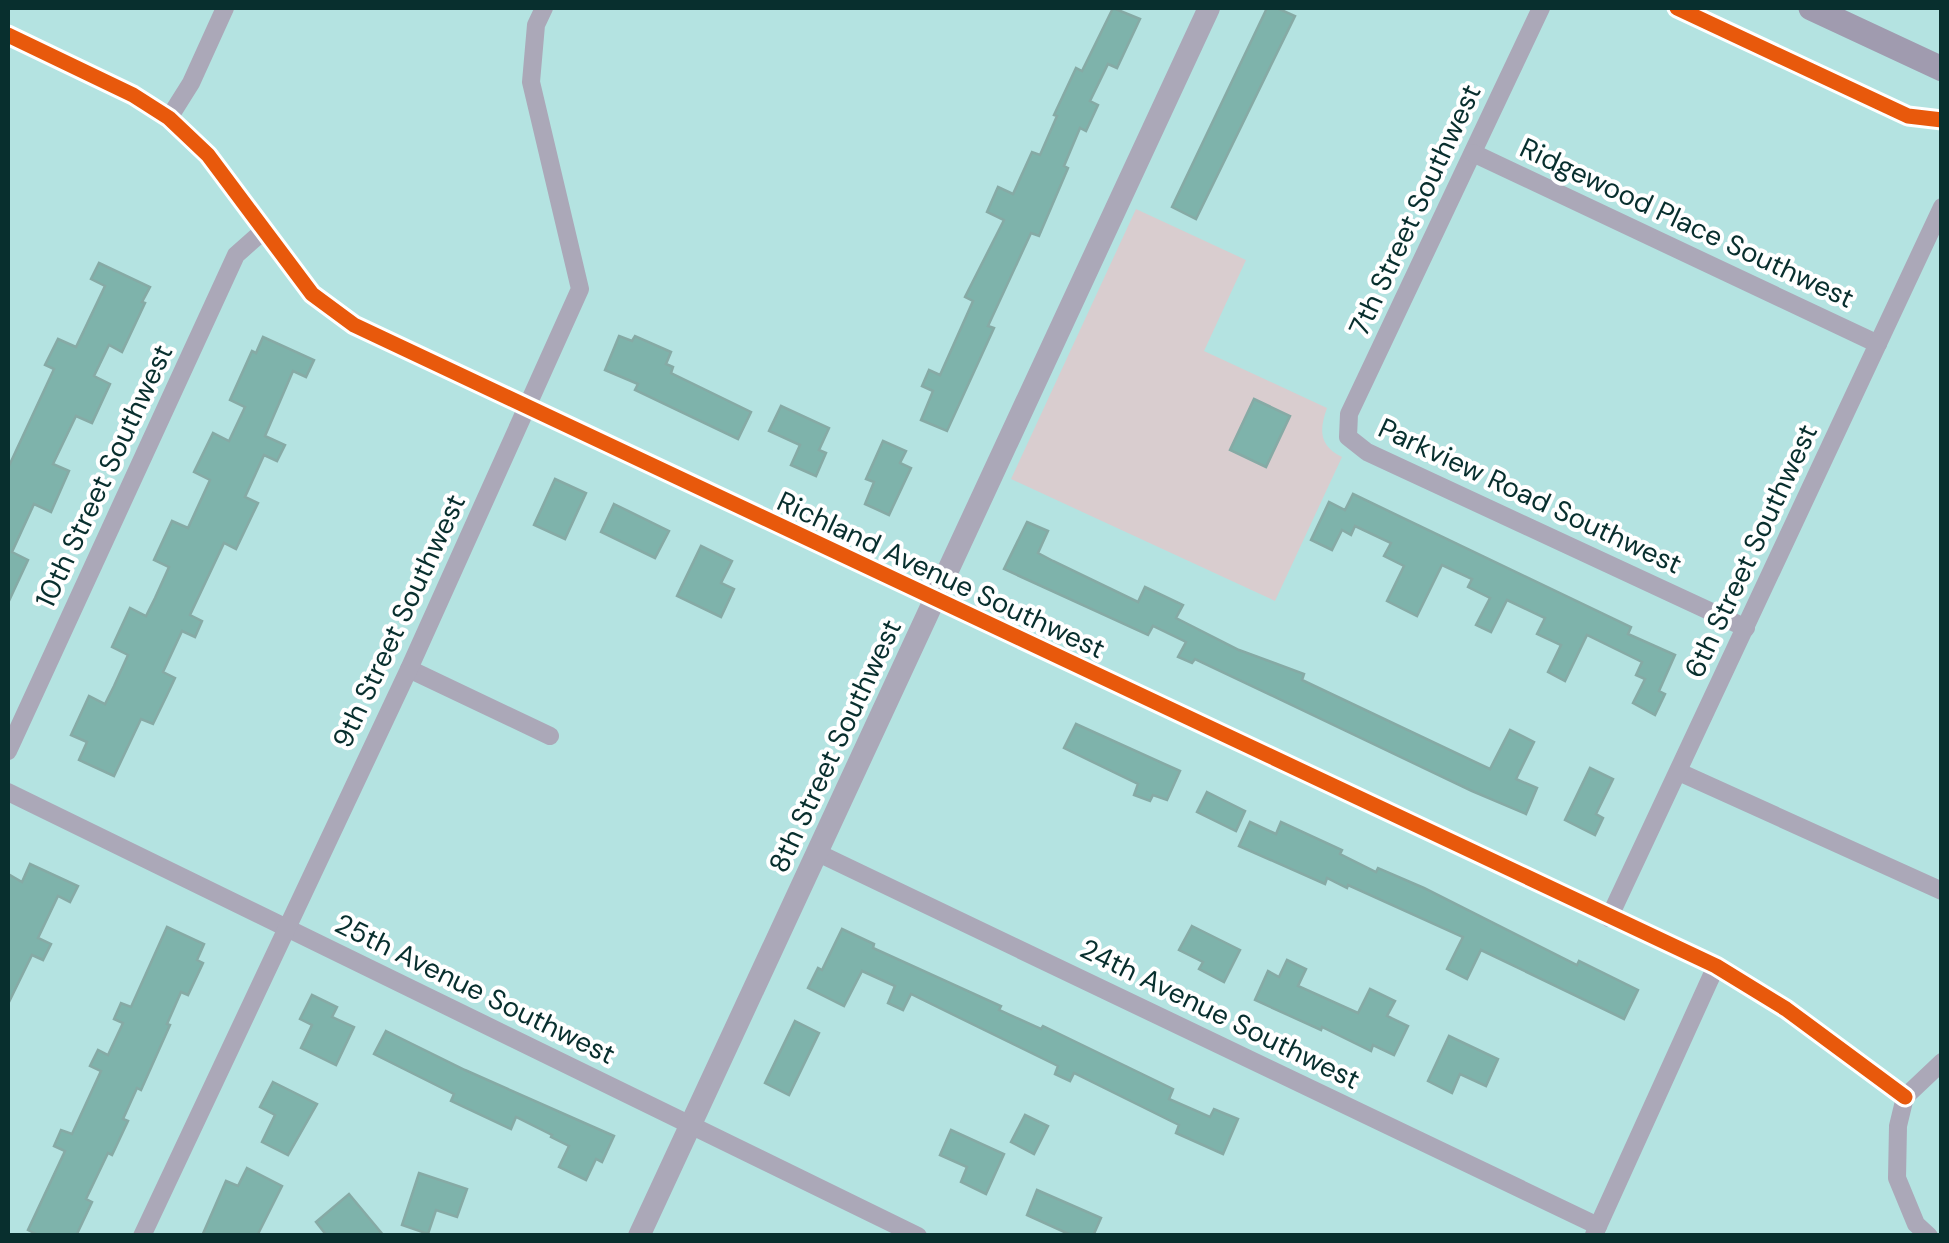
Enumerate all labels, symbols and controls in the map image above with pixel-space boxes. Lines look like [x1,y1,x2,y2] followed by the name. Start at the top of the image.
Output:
[1340,78,1490,342] street label: 7th Street Southwest
[1514,129,1860,317] street label: Ridgewood Place Southwest
[27,338,181,614] street label: 10th Street Southwest
[1372,409,1688,583] street label: Parkview Road Southwest
[1676,418,1826,684] street label: 6th Street Southwest
[771,483,1111,667] street label: Richland Avenue Southwest
[324,488,474,754] street label: 9th Street Southwest
[760,613,910,879] street label: 8th Street Southwest
[329,905,621,1073] street label: 25th Avenue Southwest
[1074,930,1366,1098] street label: 24th Avenue Southwest

